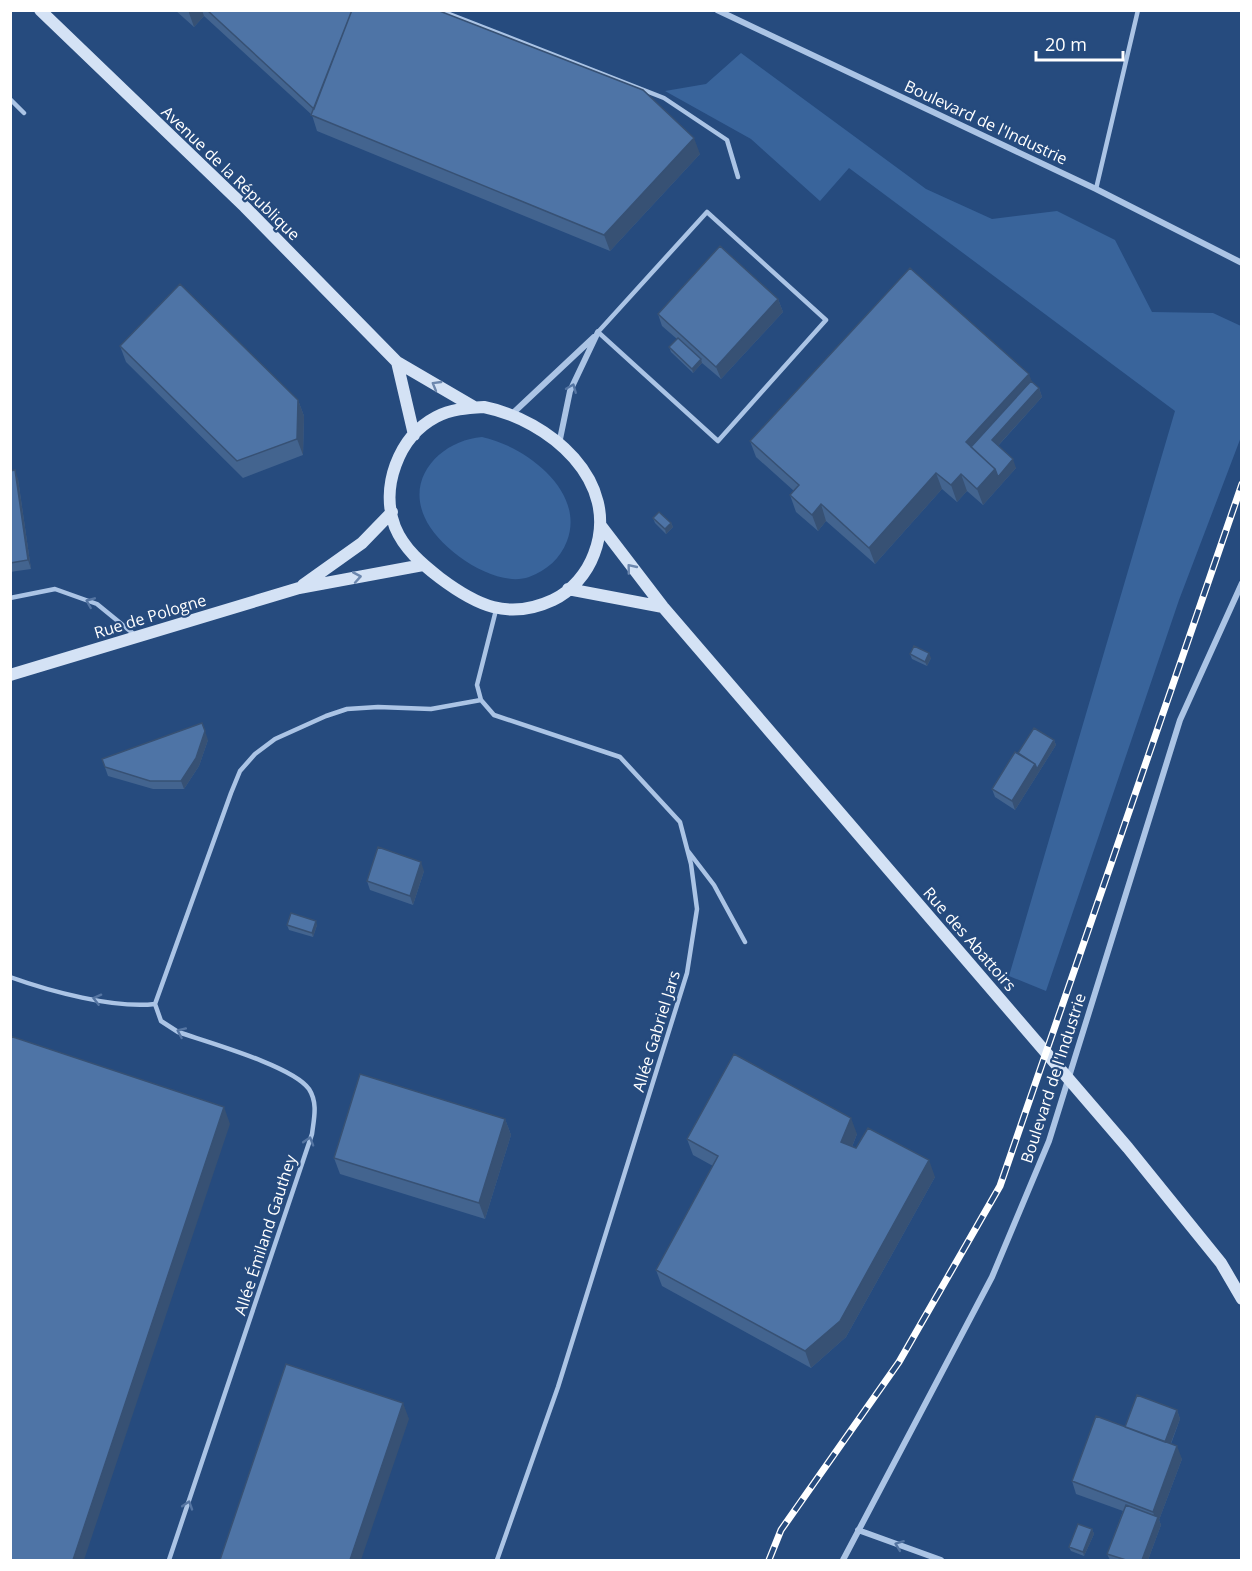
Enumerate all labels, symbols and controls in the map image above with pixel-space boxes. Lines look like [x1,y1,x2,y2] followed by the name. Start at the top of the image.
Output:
[1036,24,1123,62] scale bar
[1045,32,1087,56] text: 20 m
[901,75,1071,169] street label: Boulevard de l'Industrie
[157,101,305,245] street label: Avenue de la République
[432,381,442,392] one-way arrow
[565,383,577,394] one-way arrow
[627,563,638,574] one-way arrow
[352,571,362,584] one-way arrow
[91,588,209,643] street label: Rue de Pologne
[85,597,96,609] one-way arrow
[919,882,1021,996] street label: Rue des Abattoirs
[627,968,685,1094] street label: Allée Gabriel Jars
[1015,990,1091,1166] street label: Boulevard de l'Industrie
[93,994,103,1007] one-way arrow
[177,1027,188,1039] one-way arrow
[302,1136,314,1147] one-way arrow
[229,1151,302,1318] street label: Allée Émiland Gauthey
[180,1500,193,1511] one-way arrow
[895,1540,906,1552] one-way arrow

